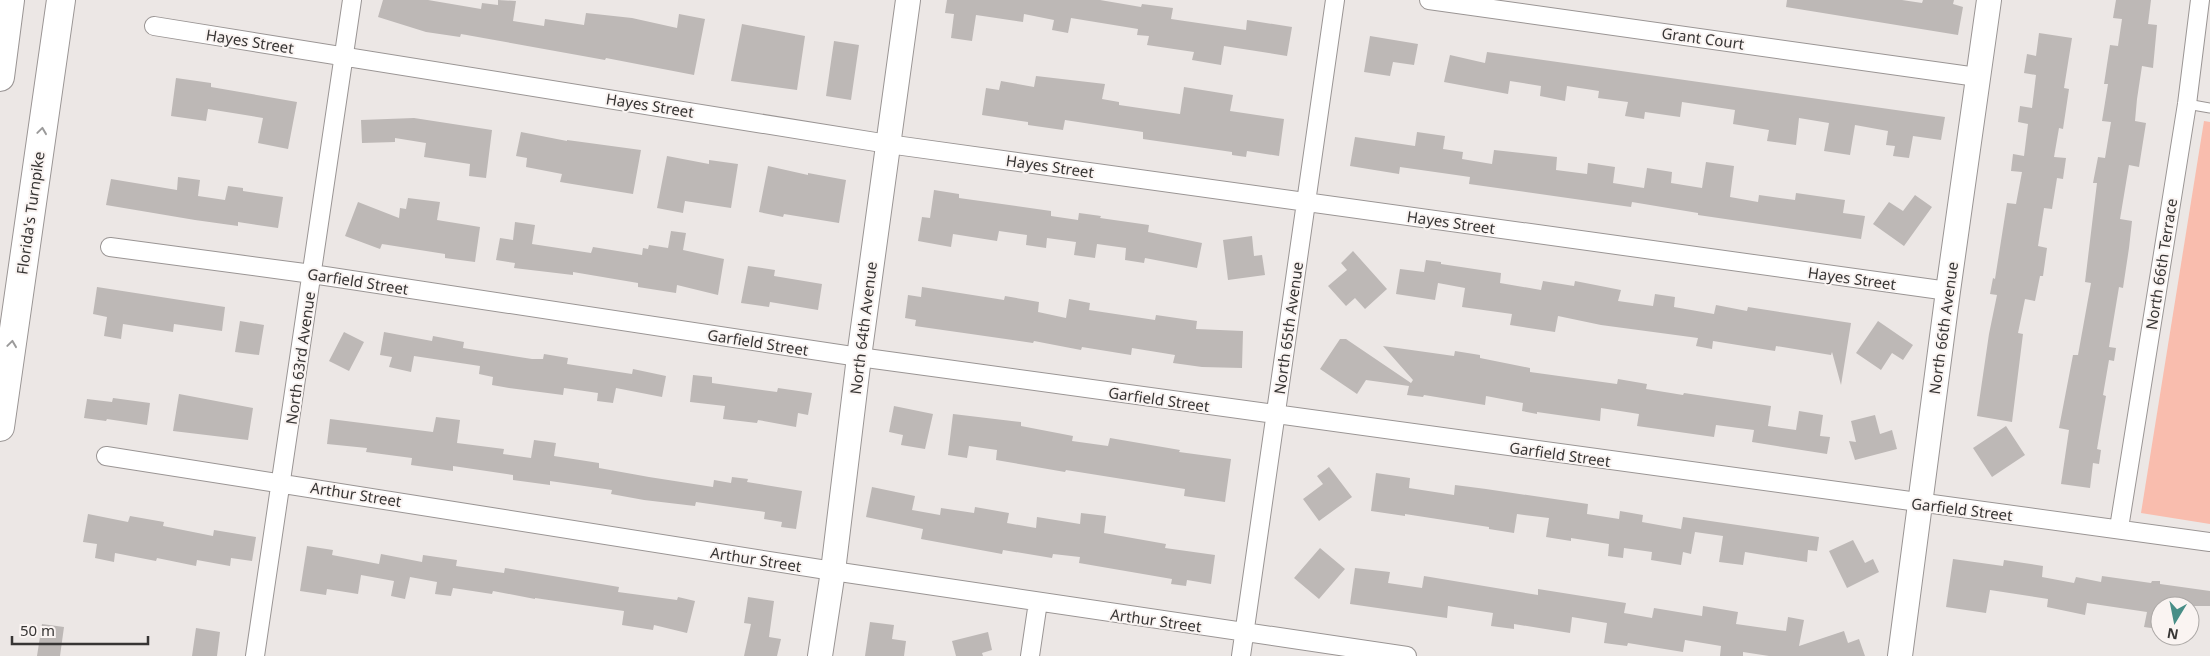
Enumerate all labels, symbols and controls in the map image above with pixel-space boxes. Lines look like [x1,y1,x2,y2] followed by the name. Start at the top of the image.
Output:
[1660,22,1746,54] street label: Grant Court
[205,24,296,58] street label: Hayes Street
[605,88,696,122] street label: Hayes Street
[36,127,47,135] one-way arrow
[11,150,49,276] street label: Florida's Turnpike
[1005,150,1096,182] street label: Hayes Street
[2141,197,2181,331] street label: North 66th Terrace
[1406,206,1497,238] street label: Hayes Street
[845,260,881,396] street label: North 64th Avenue
[1269,260,1307,396] street label: North 65th Avenue
[1924,260,1962,396] street label: North 66th Avenue
[1807,262,1898,294] street label: Hayes Street
[306,263,410,299] street label: Garfield Street
[281,290,319,426] street label: North 63rd Avenue
[706,324,810,360] street label: Garfield Street
[6,339,17,347] one-way arrow
[1107,382,1211,416] street label: Garfield Street
[1508,437,1612,471] street label: Garfield Street
[309,477,403,511] street label: Arthur Street
[1910,493,2014,525] street label: Garfield Street
[709,542,803,576] street label: Arthur Street
[2150,596,2200,646] north arrow
[1109,604,1203,636] street label: Arthur Street
[12,614,149,646] scale bar
[20,620,55,640] text: 50 m
[2165,624,2180,645] text: N

